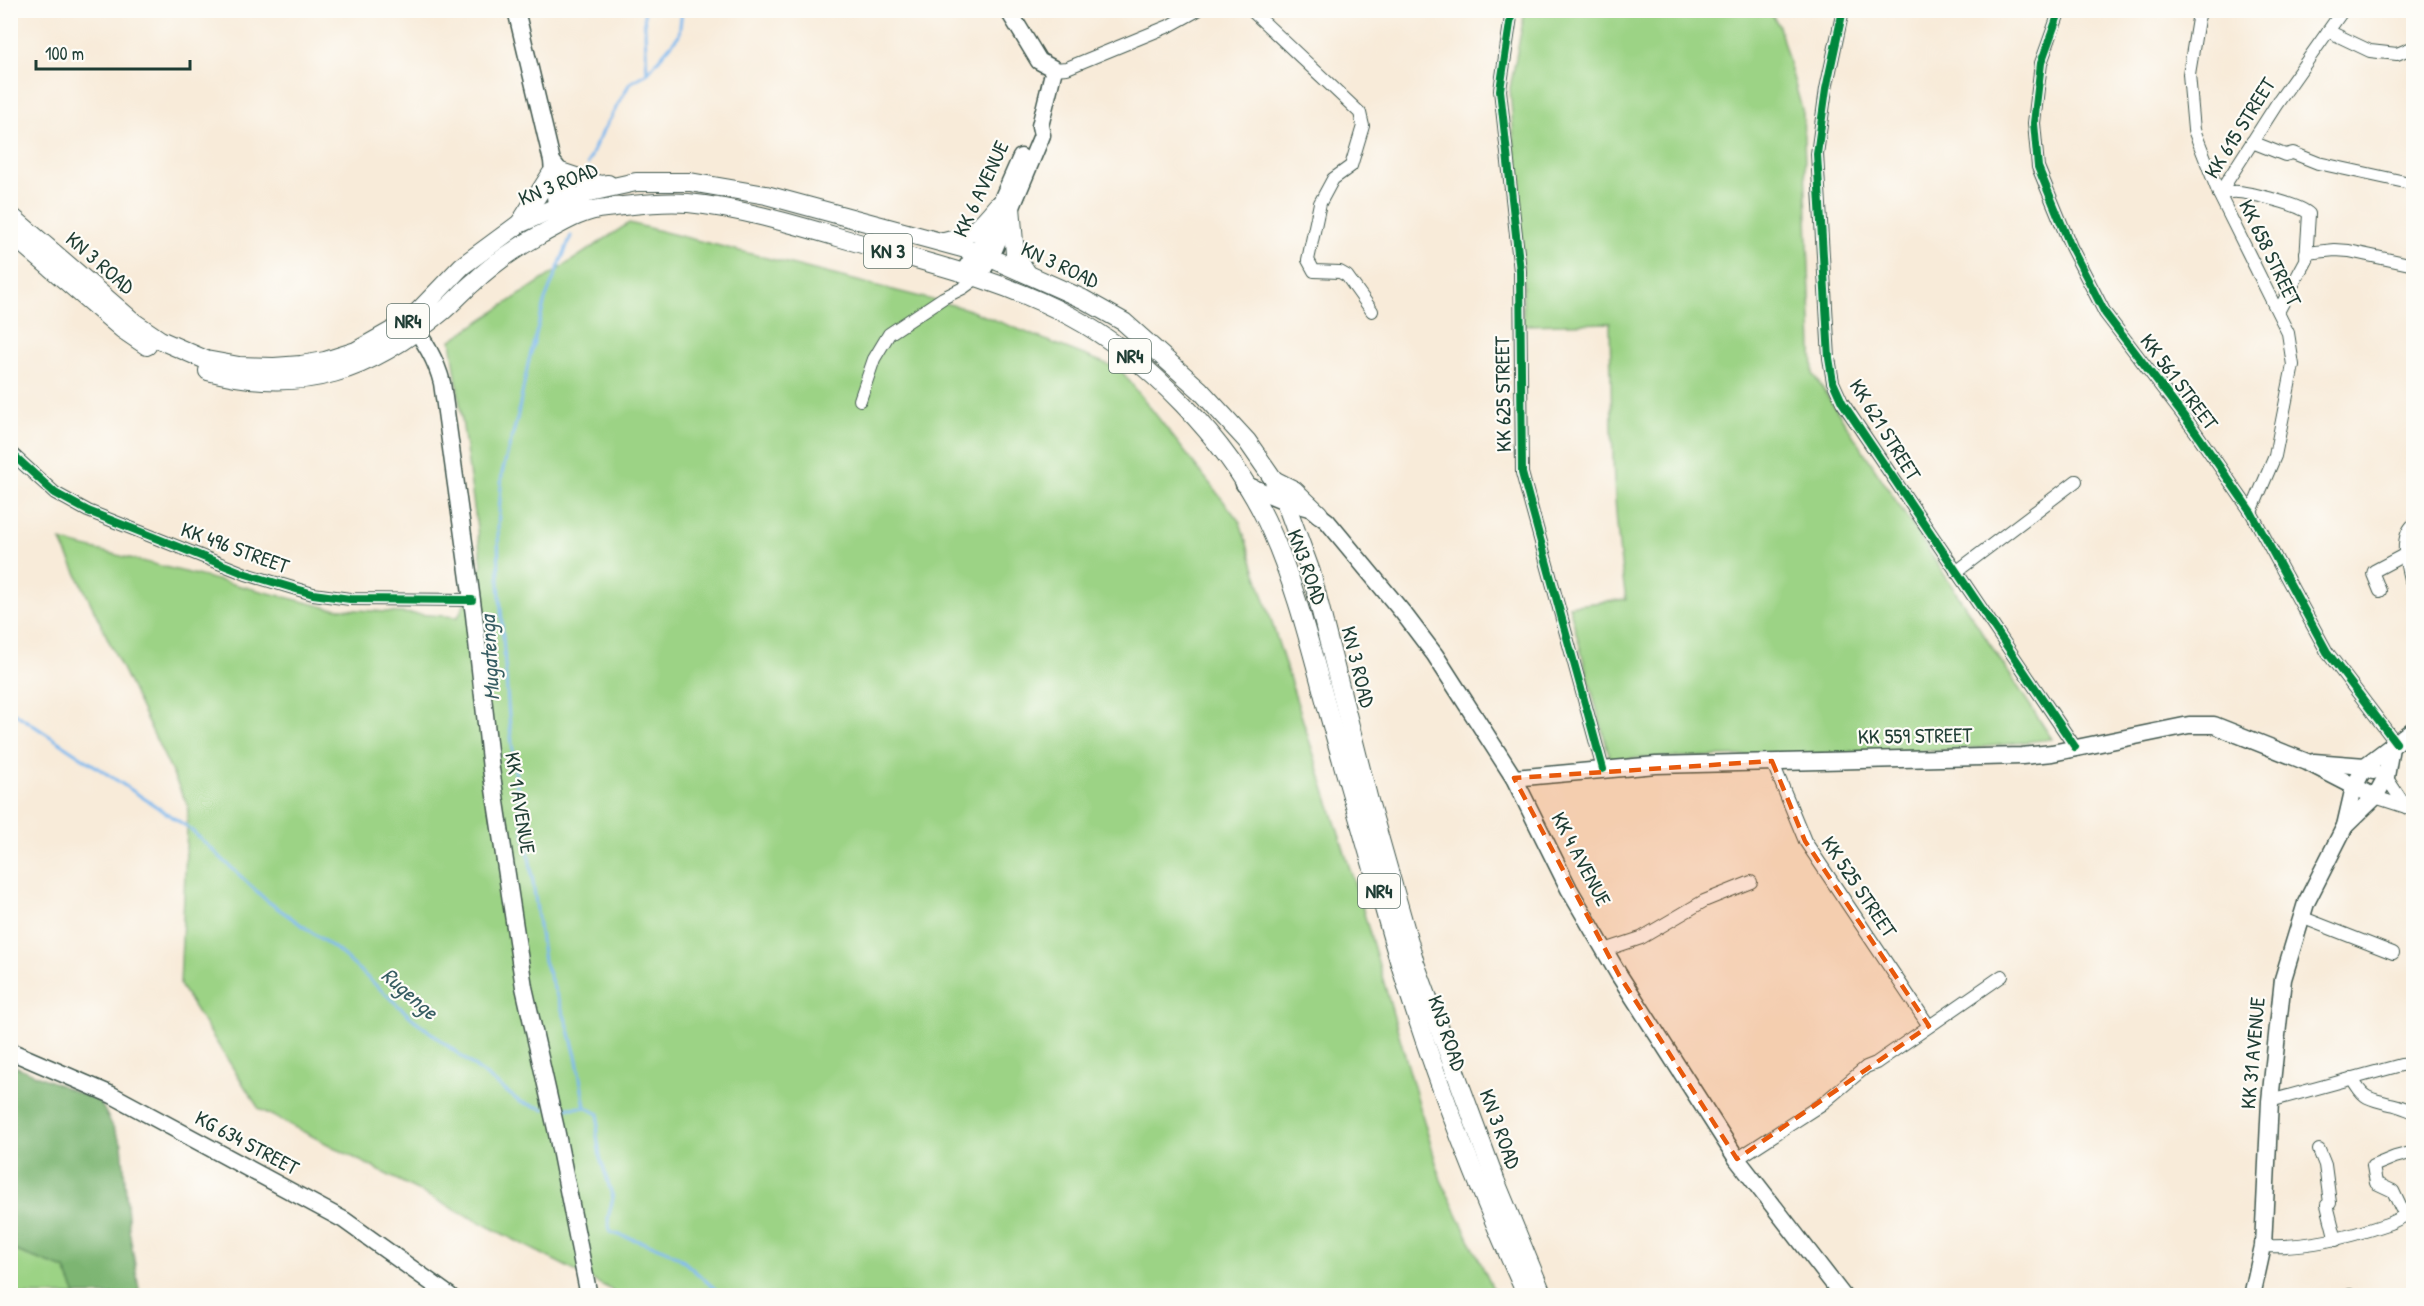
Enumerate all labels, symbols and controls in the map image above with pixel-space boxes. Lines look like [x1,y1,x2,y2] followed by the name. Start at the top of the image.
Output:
[36,33,190,71] scale bar
[45,41,84,66] text: 100 m
[2197,71,2283,184] street label: KK 615 STREET
[946,136,1016,242] street label: KK 6 AVENUE
[514,155,602,212] street label: KN 3 ROAD
[2232,195,2309,312] street label: KK 658 STREET
[60,225,141,301] street label: KN 3 ROAD
[864,234,912,268] road number: KN 3
[1017,234,1104,295] street label: KN 3 ROAD
[387,304,429,338] road number: NR4
[2134,327,2226,437] street label: KK 561 STREET
[1487,335,1518,452] street label: KK 625 STREET
[1109,339,1151,373] road number: NR4
[1843,373,1929,487] street label: KK 621 STREET
[177,515,294,581] street label: KK 496 STREET
[1281,525,1334,608] street label: KN3 ROAD
[472,612,506,701] water label: Mugatenga
[1334,623,1383,711] street label: KN 3 ROAD
[1857,720,1974,751] street label: KK 559 STREET
[498,750,543,856] street label: KK 1 AVENUE
[1544,807,1618,911] street label: KK 4 AVENUE
[1815,830,1905,944] street label: KK 525 STREET
[1358,874,1400,908] road number: NR4
[375,960,446,1027] water label: Rugenge
[1421,991,1474,1074] street label: KN3 ROAD
[2233,996,2272,1110] street label: KK 31 AVENUE
[1473,1085,1528,1173] street label: KN 3 ROAD
[190,1103,305,1183] street label: KG 634 STREET

